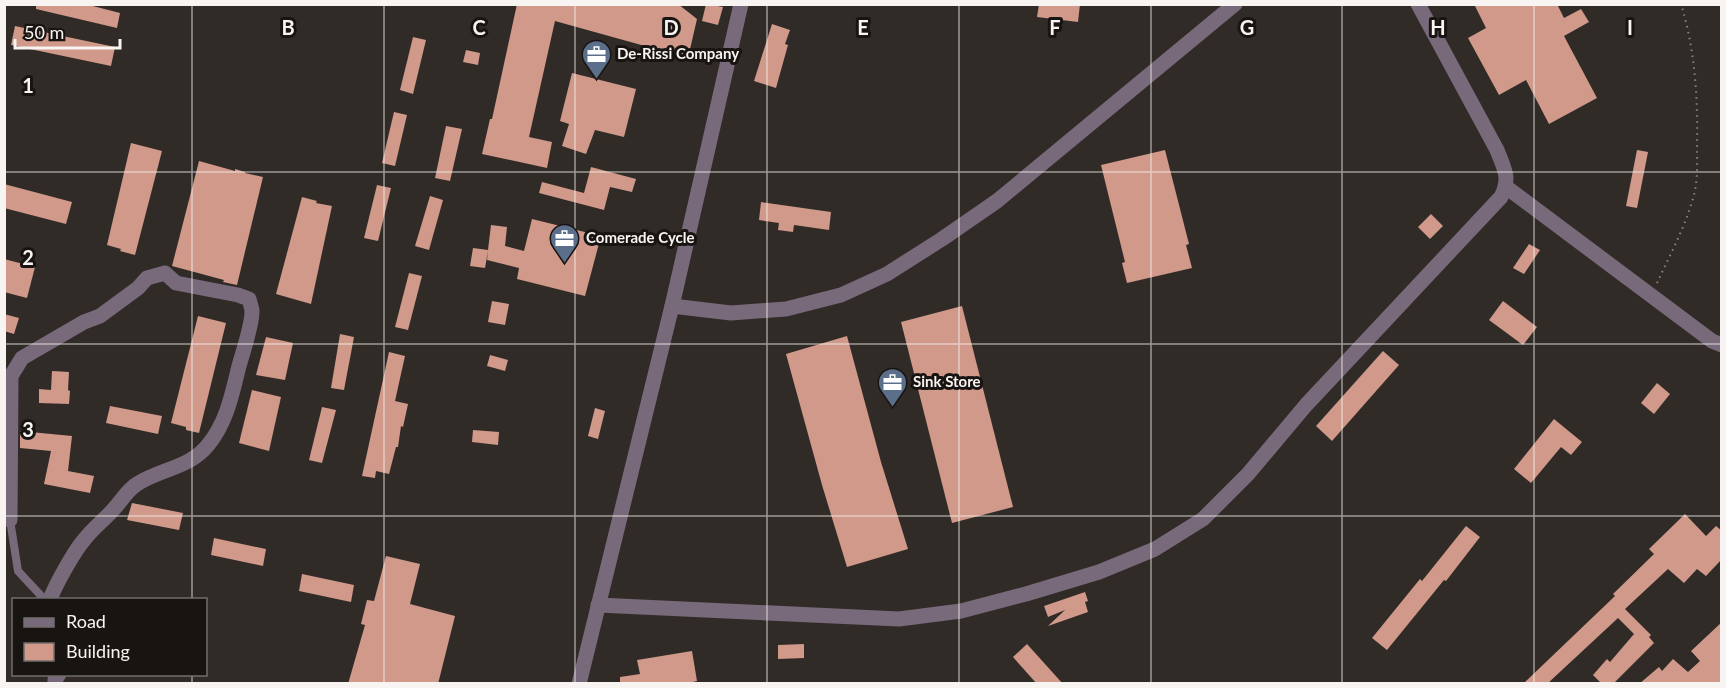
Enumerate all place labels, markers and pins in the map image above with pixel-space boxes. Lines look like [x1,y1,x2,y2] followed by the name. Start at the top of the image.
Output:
[580,38,612,80] office icon: De-Rissi Company
[617,44,739,62] place label: De-Rissi Company
[549,222,581,264] office icon: Comerade Cycle
[586,228,695,246] place label: Comerade Cycle
[876,366,908,408] office icon: Sink Store
[913,372,981,390] place label: Sink Store

